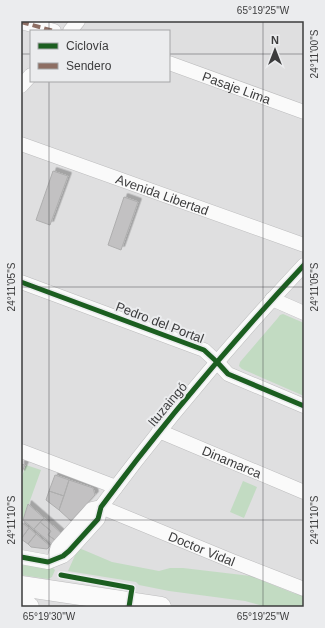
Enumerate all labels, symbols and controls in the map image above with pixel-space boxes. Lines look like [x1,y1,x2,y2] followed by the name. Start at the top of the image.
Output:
[237,5,290,16] text: 65°19'25"W
[309,29,320,78] text: 24°11'00"S
[30,30,170,82] legend
[255,30,295,70] north arrow
[271,34,279,46] text: N
[66,39,109,53] text: Ciclovía
[66,59,112,73] text: Sendero
[200,69,273,108] street label: Pasaje Lima
[114,171,211,218] street label: Avenida Libertad
[6,262,17,311] text: 24°11'05"S
[309,262,320,311] text: 24°11'05"S
[114,299,206,346] street label: Pedro del Portal
[145,379,190,429] street label: Ituzaingó
[200,443,264,482] street label: Dinamarca
[6,495,17,544] text: 24°11'10"S
[309,495,320,544] text: 24°11'10"S
[166,529,237,569] street label: Doctor Vidal
[23,611,76,622] text: 65°19'30"W
[237,611,290,622] text: 65°19'25"W

